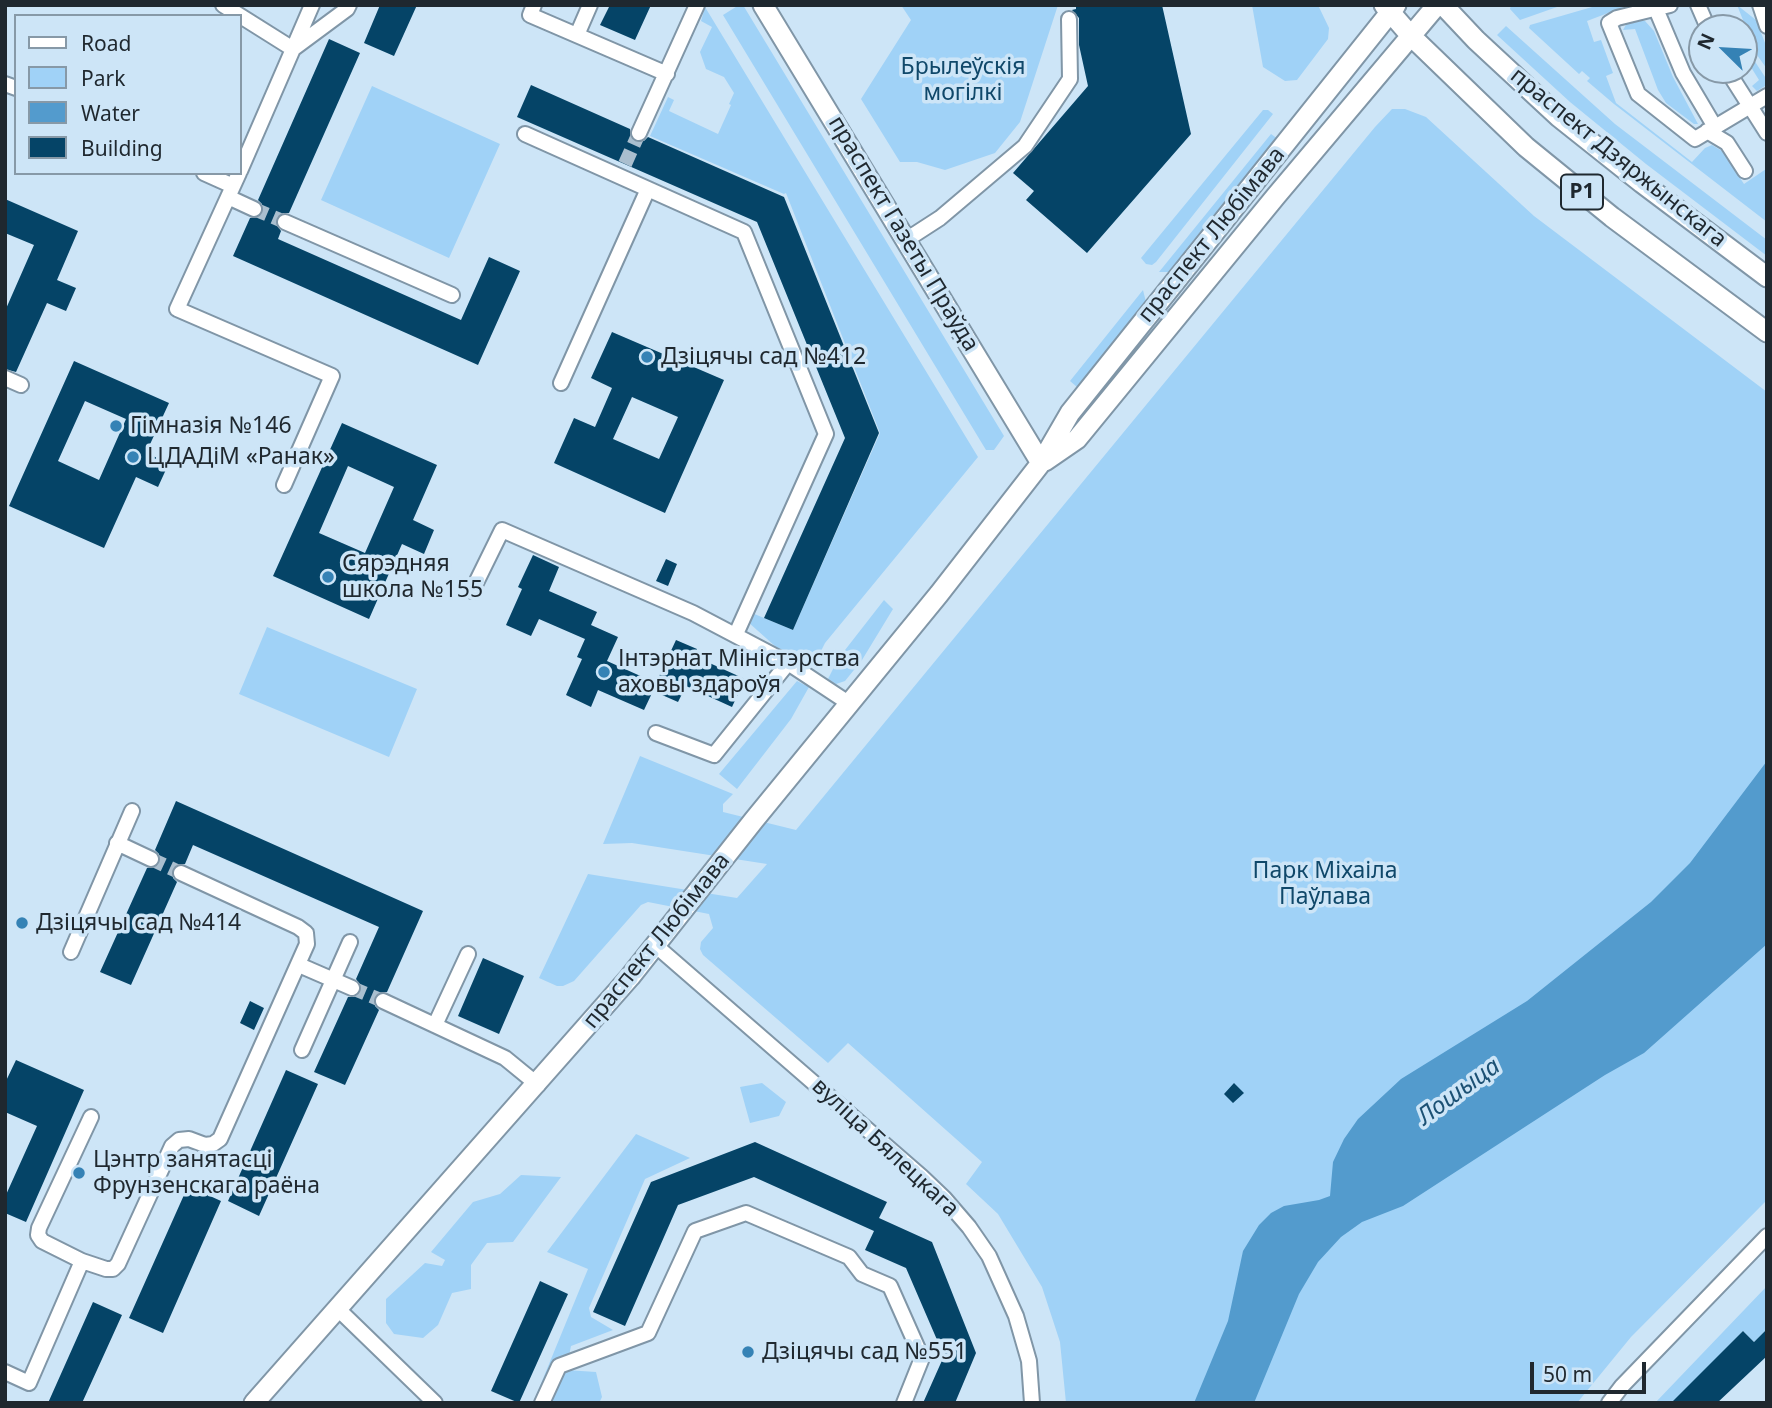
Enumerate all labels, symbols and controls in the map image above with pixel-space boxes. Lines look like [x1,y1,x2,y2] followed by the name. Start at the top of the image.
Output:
[14,14,242,175] legend
[1688,14,1758,84] north arrow
[81,29,131,57] text: Road
[1691,29,1721,54] text: N
[901,53,1025,107] park label: Брылеўскія могілкі
[1504,62,1732,254] street label: праспект Дзяржынскага
[81,64,125,92] text: Park
[81,99,140,127] text: Water
[822,111,984,357] street label: праспект Газеты Праўда
[81,134,163,162] text: Building
[1133,142,1291,328] street label: праспект Любімава
[1561,174,1603,210] road number: Р1
[661,343,866,371] place label: Дзіцячы сад №412
[639,349,655,365] marker: Дзіцячы сад №412
[130,412,292,440] place label: Гімназія №146
[108,418,124,434] marker: Гімназія №146
[147,443,335,471] place label: ЦДАДіМ «Ранак»
[125,449,141,465] marker: ЦДАДіМ «Ранак»
[342,550,483,604] place label: Сярэдняя школа №155
[320,569,336,585] marker: Сярэдняя школа №155
[618,645,860,699] place label: Інтэрнат Міністэрства аховы здароўя
[596,664,612,680] marker: Інтэрнат Міністэрства аховы здароўя
[578,848,736,1034] street label: праспект Любімава
[1253,857,1397,911] park label: Парк Міхаіла Паўлава
[36,909,241,937] place label: Дзіцячы сад №414
[14,915,30,931] marker: Дзіцячы сад №414
[1412,1052,1506,1132] water label: Лошыца
[806,1073,964,1223] street label: вуліца Бялецкага
[93,1146,320,1200] place label: Цэнтр занятасці Фрунзенскага раёна
[71,1165,87,1181] marker: Цэнтр занятасці Фрунзенскага раёна
[762,1338,967,1366] place label: Дзіцячы сад №551
[740,1344,756,1360] marker: Дзіцячы сад №551
[1534,1348,1650,1392] scale bar
[1543,1360,1592,1388] text: 50 m

